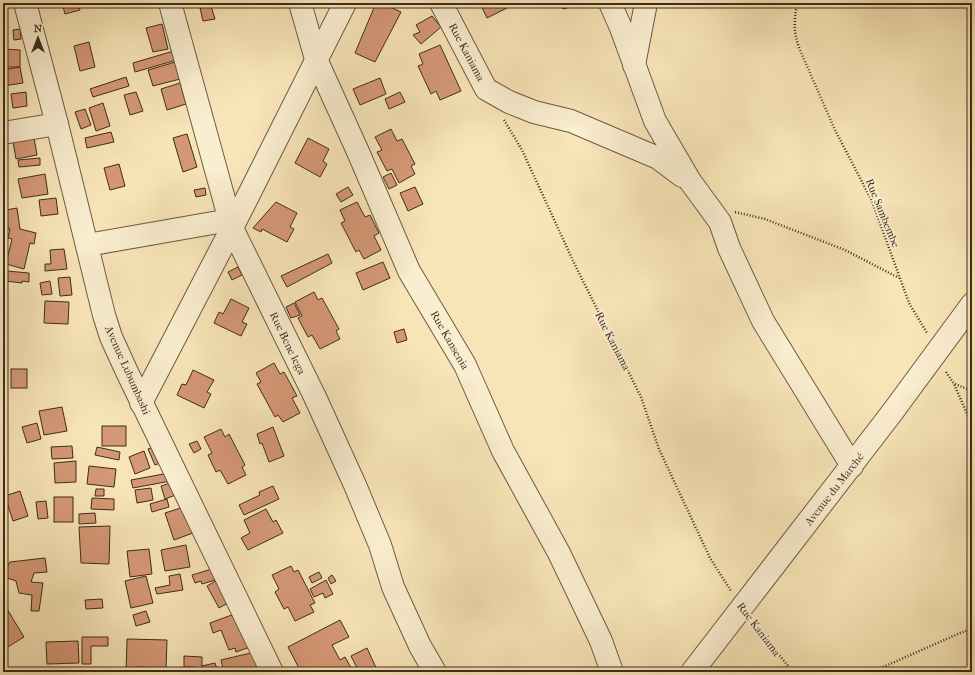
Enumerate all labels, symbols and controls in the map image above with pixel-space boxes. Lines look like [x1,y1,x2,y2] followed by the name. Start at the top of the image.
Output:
[18,18,58,58] north arrow
[446,21,488,84] street label: Rue Kaniama
[34,22,43,35] text: N
[863,177,902,250] street label: Rue Sambembe
[428,309,472,373] street label: Rue Kansenia
[267,310,309,377] street label: Rue Bene lega
[592,310,633,373] street label: Rue Kaniama
[102,323,153,417] street label: Avenue Lubumbashi
[801,450,867,529] street label: Avenue du Marché
[734,600,784,659] street label: Rue Kaniama

